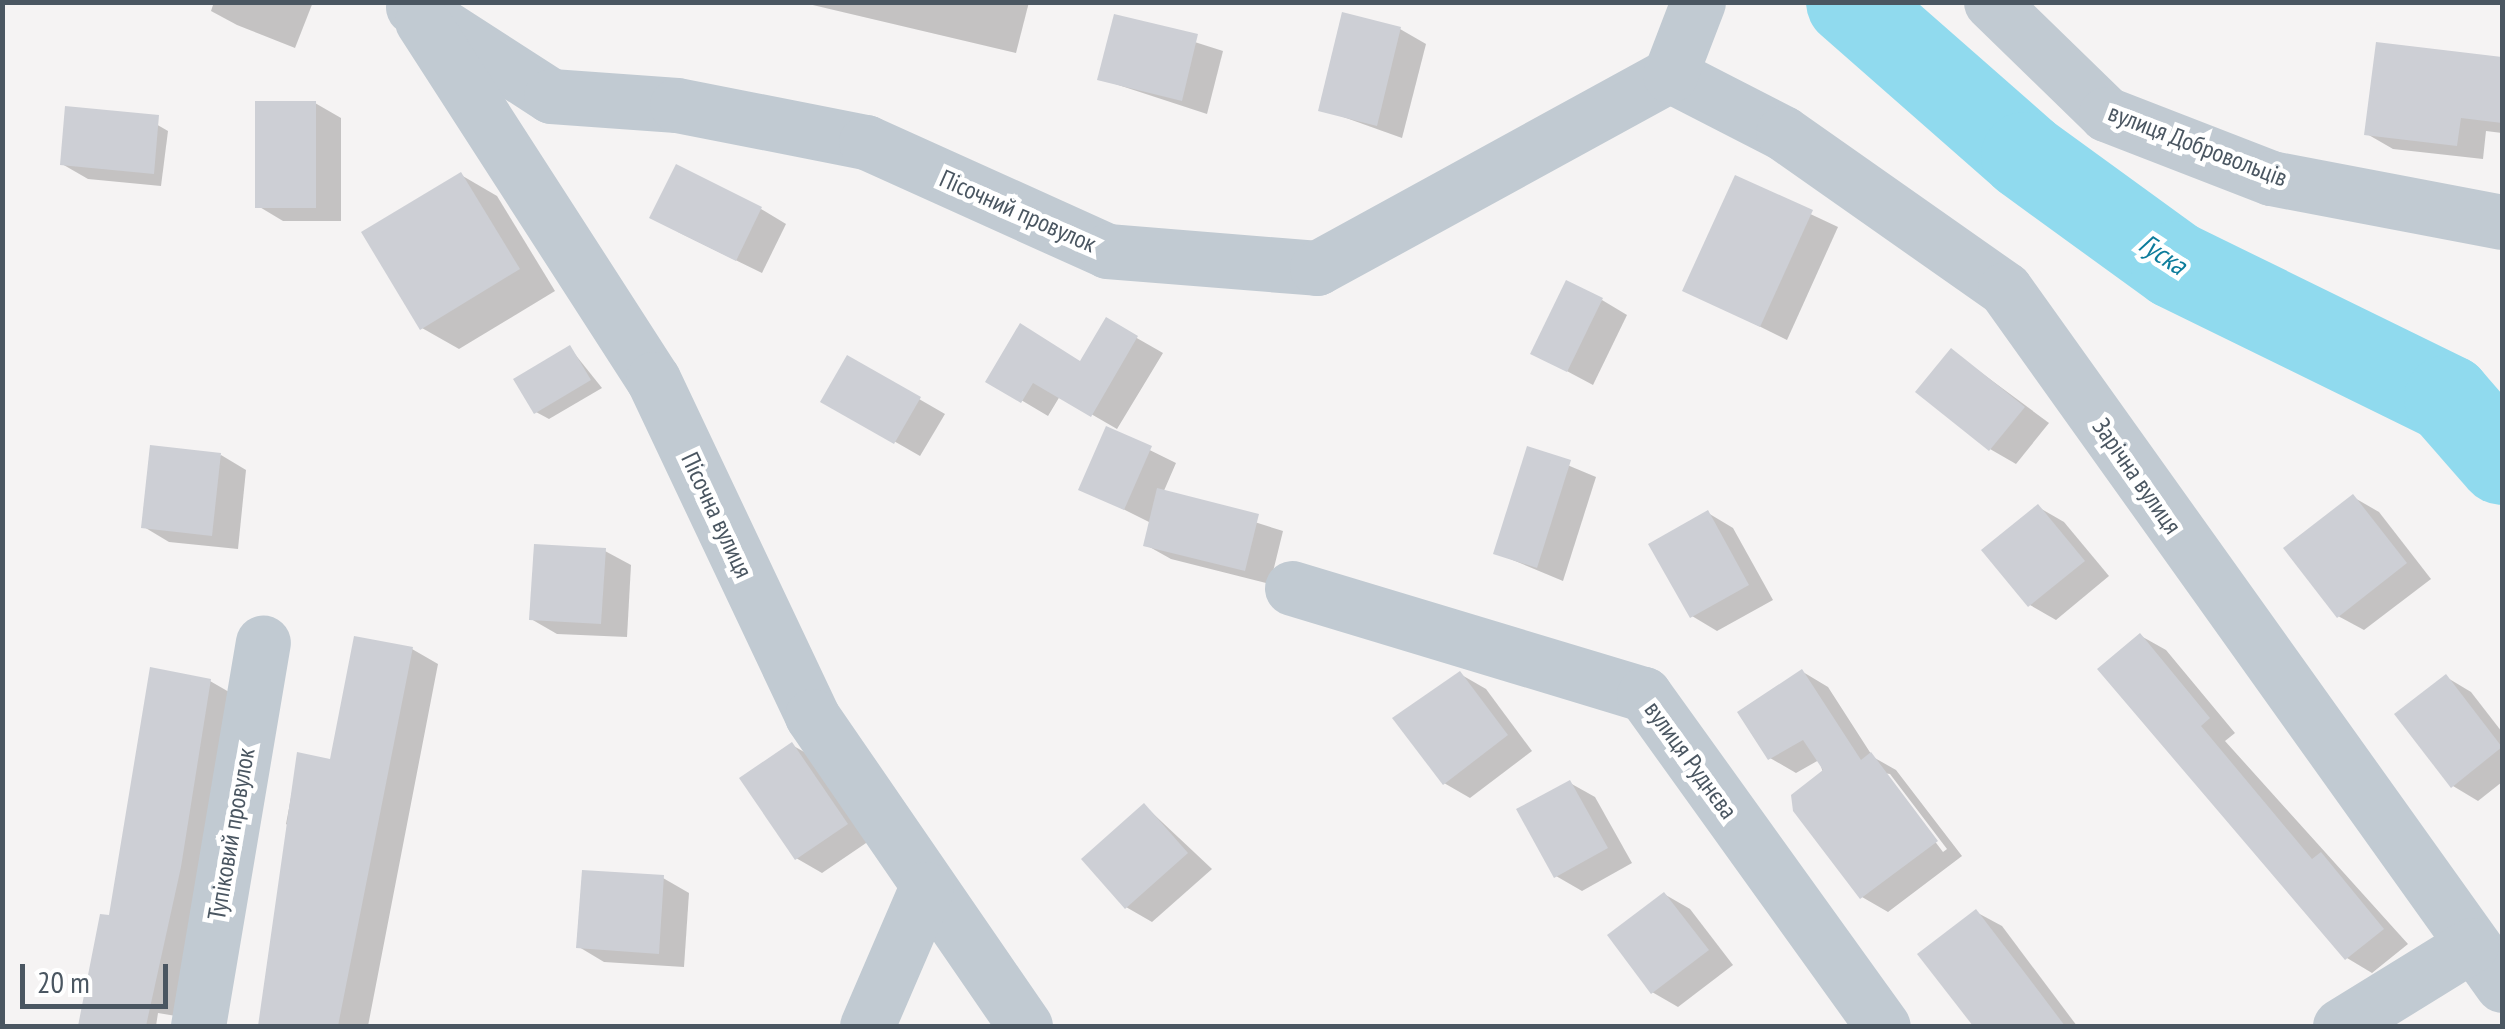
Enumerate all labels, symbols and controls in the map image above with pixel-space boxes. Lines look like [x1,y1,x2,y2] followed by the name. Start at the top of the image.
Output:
[2104,97,2292,193] street label: вулиця Добровольців
[935,163,1101,259] street label: Пісочний провулок
[2133,226,2193,282] water label: Гуска
[2086,412,2188,540] street label: Зарічна вулиця
[675,448,759,582] street label: Пісочна вулиця
[1638,695,1744,825] street label: вулиця Руднєва
[201,746,261,922] street label: Тупіковий провулок
[25,944,172,1006] scale bar
[37,962,90,1001] text: 20 m

